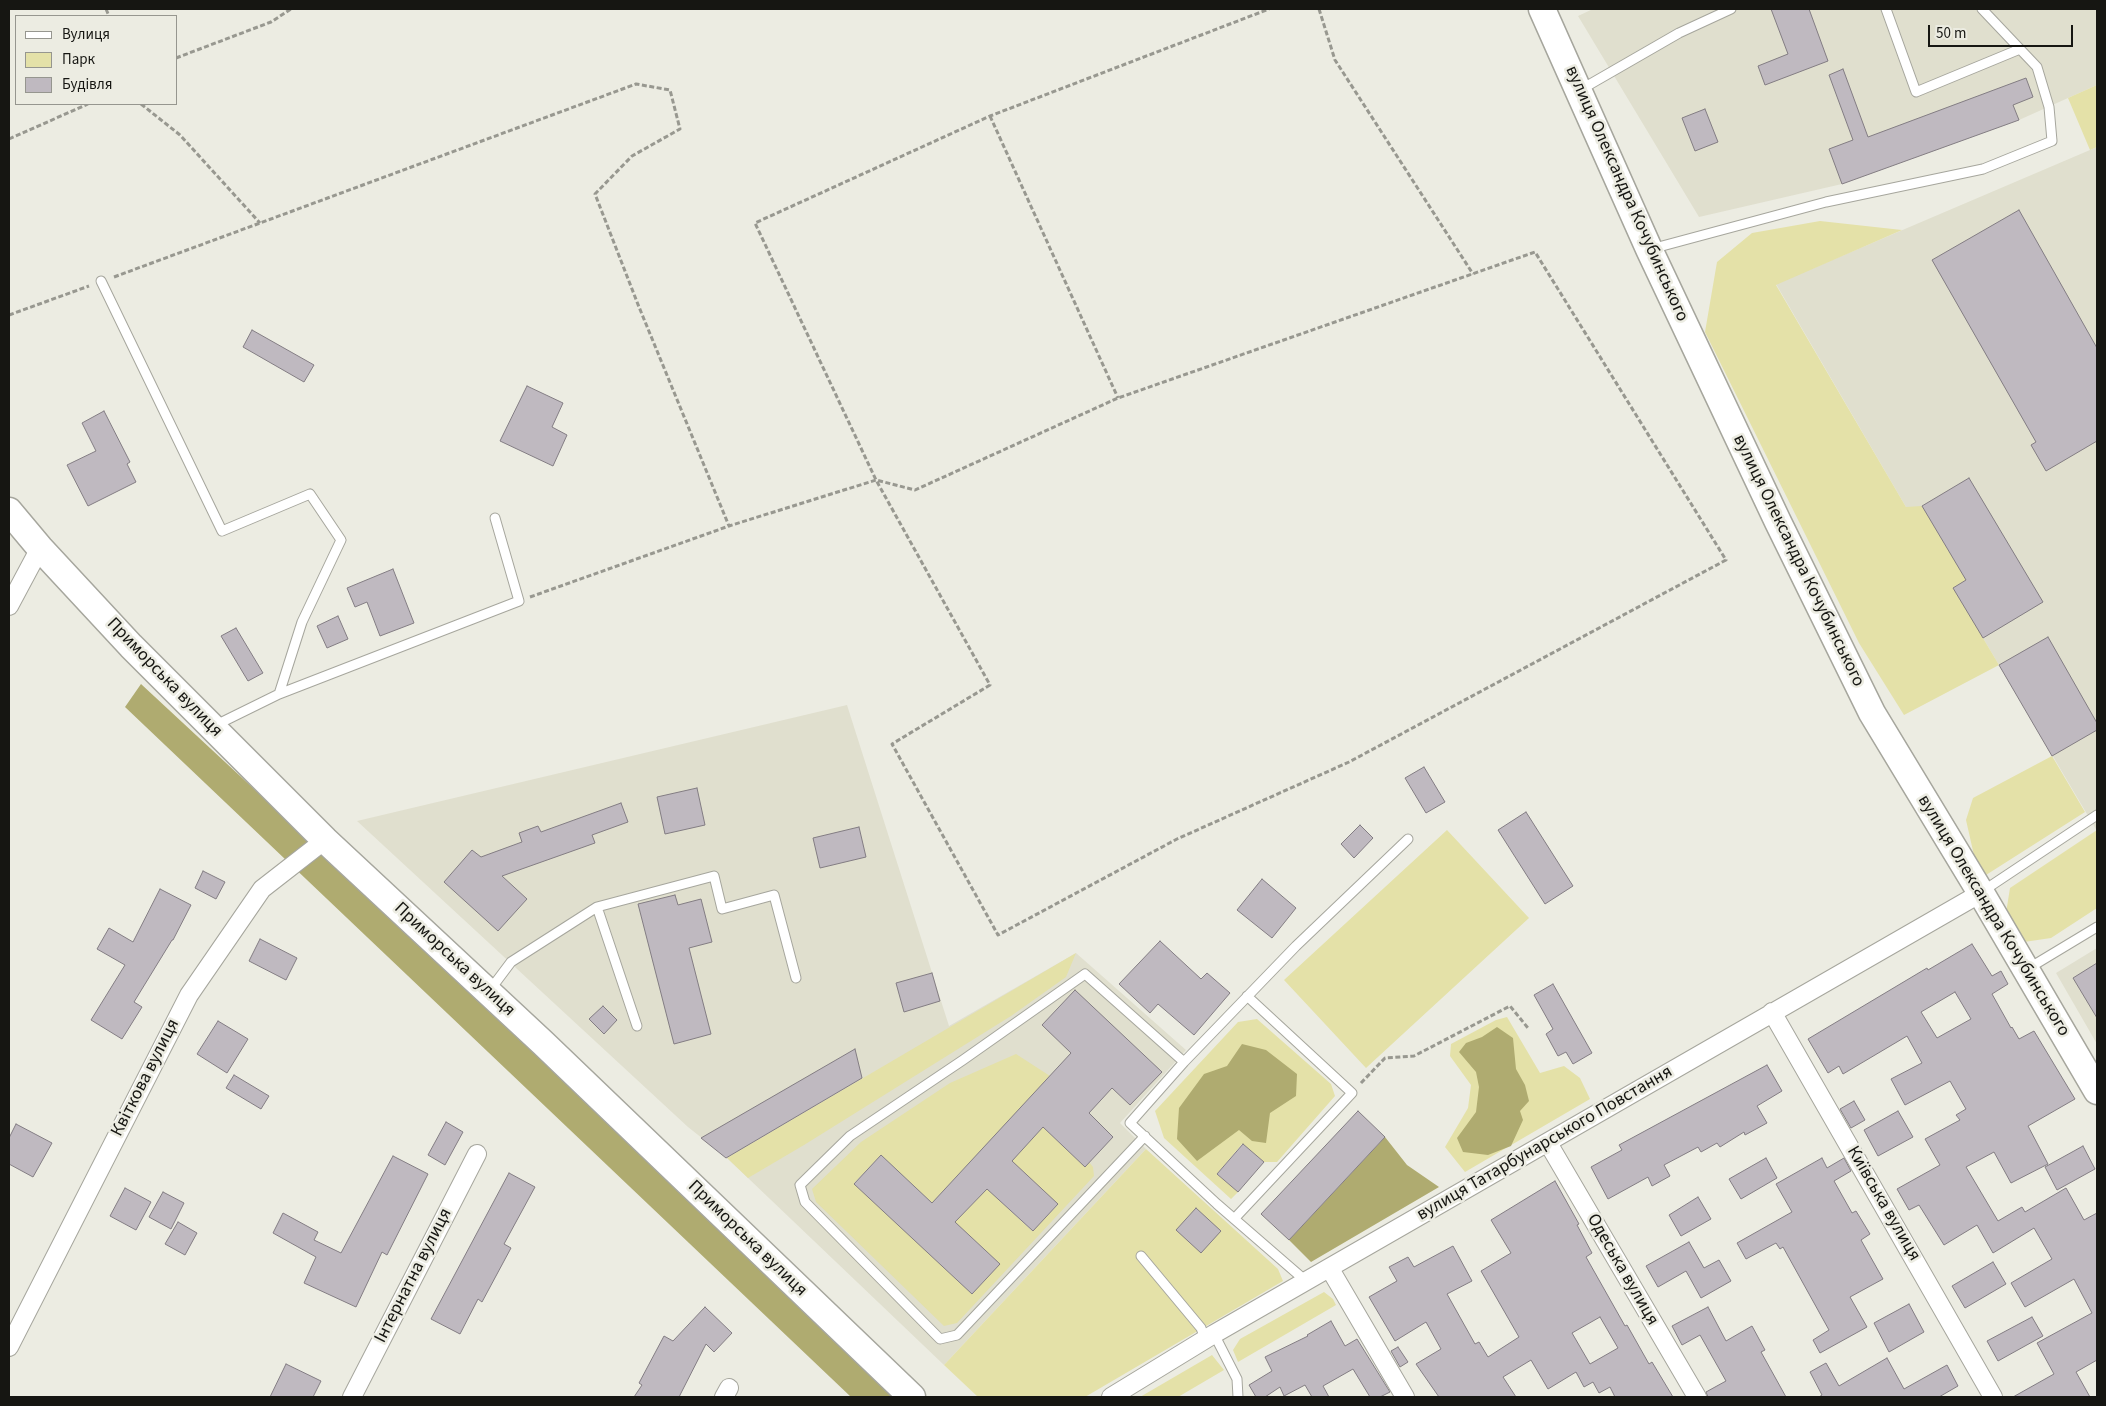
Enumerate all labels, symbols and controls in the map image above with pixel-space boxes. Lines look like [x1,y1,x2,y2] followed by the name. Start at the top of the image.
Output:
[15,15,178,105] legend
[1931,15,2076,47] scale bar
[1936,23,1966,44] text: 50 m
[62,24,110,45] text: Вулиця
[62,49,95,70] text: Парк
[1560,63,1692,325] street label: вулиця Олександра Кочубинського
[62,74,112,95] text: Будівля
[1727,431,1869,691] street label: вулиця Олександра Кочубинського
[101,614,227,742] street label: Приморська вулиця
[1912,791,2074,1041] street label: вулиця Олександра Кочубинського
[389,898,519,1022] street label: Приморська вулиця
[107,1016,185,1140] street label: Квіткова вулиця
[1413,1062,1677,1226] street label: вулиця Татарбунарського Повстання
[1841,1143,1925,1265] street label: Київська вулиця
[683,1176,811,1302] street label: Приморська вулиця
[371,1205,457,1347] street label: Інтернатна вулиця
[1581,1210,1663,1330] street label: Одеська вулиця

